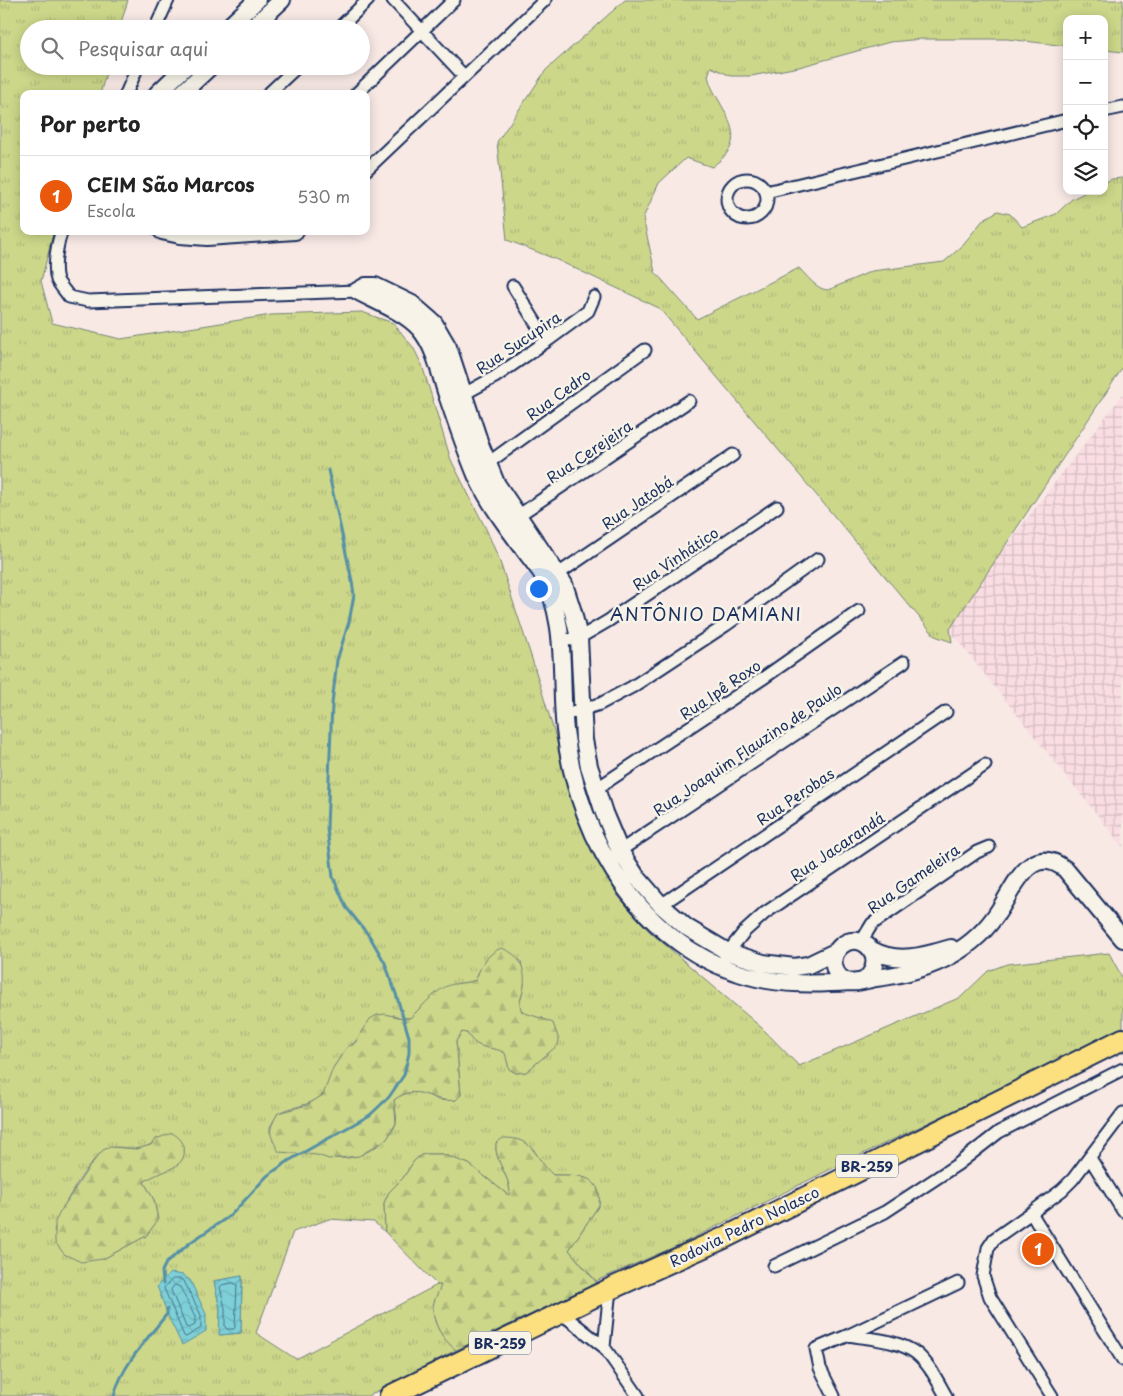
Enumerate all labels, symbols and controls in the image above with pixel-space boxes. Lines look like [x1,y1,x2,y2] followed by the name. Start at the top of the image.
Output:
[1063,15,1108,195] map controls
[1063,15,1108,60] button: +
[20,20,370,75] search box
[38,34,66,62] icon: search
[78,34,208,62] text: Pesquisar aqui
[1063,60,1108,105] button: −
[1063,105,1108,150] button: locate
[40,107,140,139] text: Por perto
[1063,150,1108,195] button: layers
[87,170,255,198] text: CEIM São Marcos
[52,184,60,208] text: 1
[297,184,350,208] text: 530 m
[87,198,135,222] text: Escola
[471,305,566,379] street label: Rua Sucupira
[521,363,595,425] street label: Rua Cedro
[541,413,637,488] street label: Rua Cerejeira
[597,470,677,534] street label: Rua Jatobá
[627,521,723,595] street label: Rua Vinhático
[526,576,552,602] your location
[610,600,802,627] district label: ANTÔNIO DAMIANI
[675,653,765,725] street label: Rua Ipê Roxo
[648,677,846,821] street label: Rua Joaquim Flauzino de Paulo
[752,761,839,831] street label: Rua Perobas
[785,806,889,886] street label: Rua Jacarandá
[862,837,964,918] street label: Rua Gameleira
[836,1154,898,1178] road number: BR-259
[665,1180,823,1272] street label: Rodovia Pedro Nolasco
[1022,1230,1054,1268] pin: 1
[469,1332,531,1355] road number: BR-259

